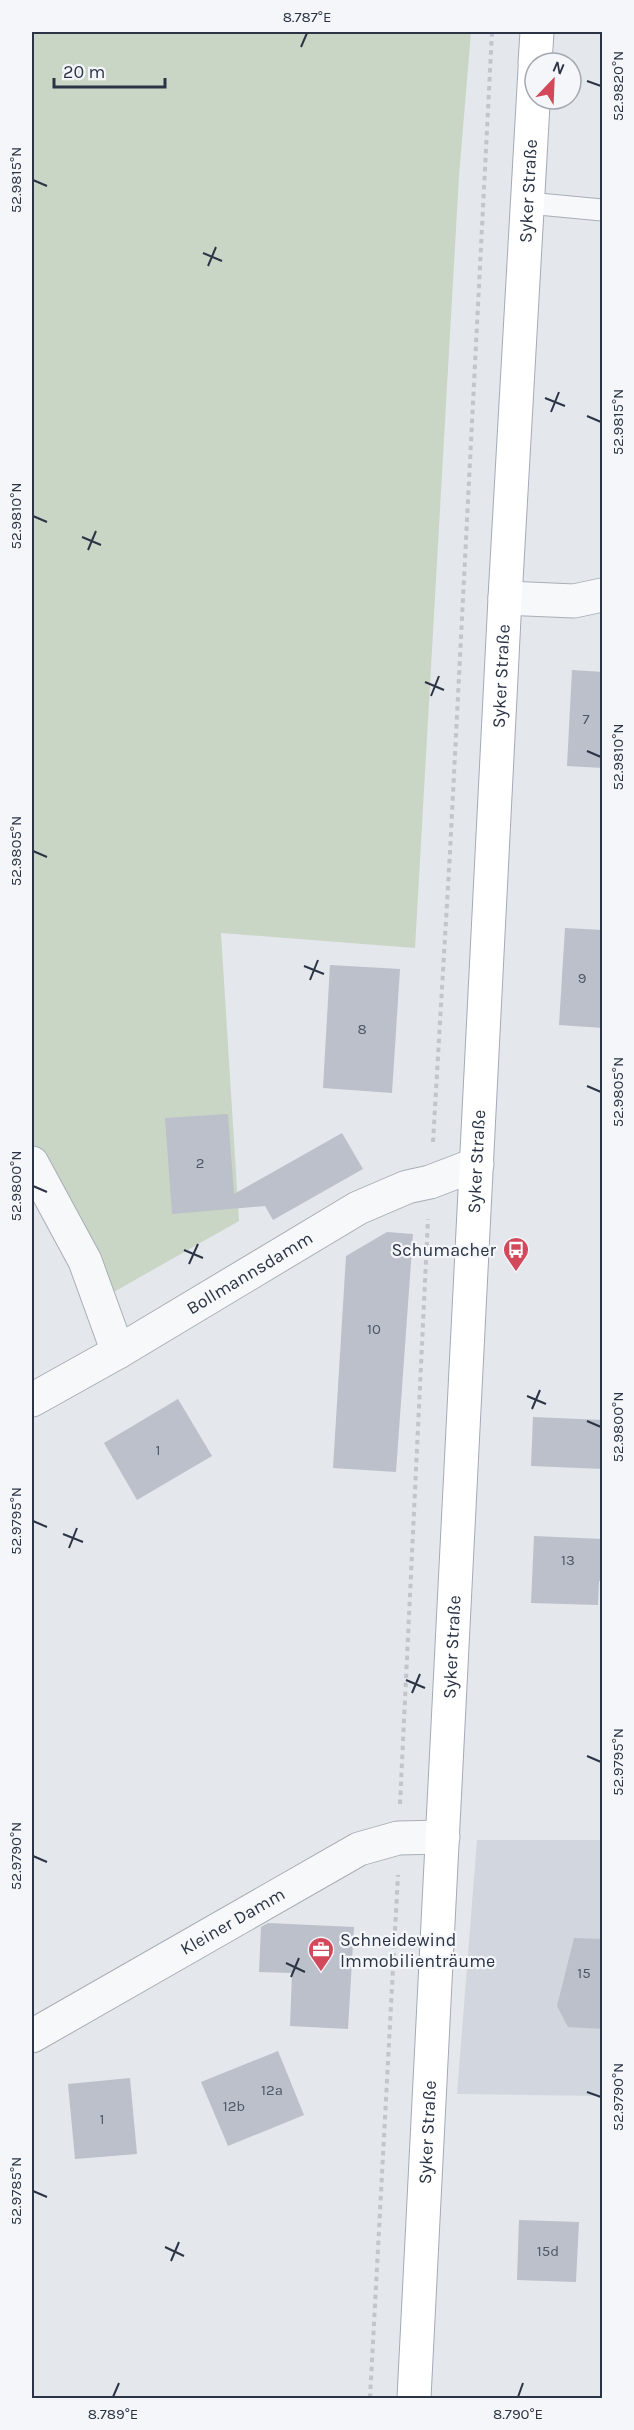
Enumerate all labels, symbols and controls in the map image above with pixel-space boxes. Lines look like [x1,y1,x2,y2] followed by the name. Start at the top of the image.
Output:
[283,8,331,26] text: 8.787°E
[54,51,165,89] scale bar
[523,51,583,111] north arrow
[609,51,627,121] text: 52.9820°N
[550,57,568,79] text: N
[63,61,105,83] text: 20 m
[514,138,542,243] street label: Syker Straße
[7,147,25,213] text: 52.9815°N
[609,389,627,455] text: 52.9815°N
[7,483,25,549] text: 52.9810°N
[487,624,515,729] street label: Syker Straße
[582,710,590,728] house number: 7
[609,724,627,790] text: 52.9810°N
[7,816,25,886] text: 52.9805°N
[578,969,586,987] house number: 9
[357,1020,367,1038] house number: 8
[609,1057,627,1127] text: 52.9805°N
[463,1109,490,1214] street label: Syker Straße
[7,1151,25,1221] text: 52.9800°N
[196,1154,204,1172] house number: 2
[182,1227,317,1319] street label: Bollmannsdamm
[501,1235,531,1273] bus stop icon: Schumacher
[391,1239,496,1261] place label: Schumacher
[367,1320,381,1338] house number: 10
[609,1392,627,1462] text: 52.9800°N
[156,1441,160,1459] house number: 1
[7,1487,25,1555] text: 52.9795°N
[561,1551,575,1569] house number: 13
[438,1595,466,1699] street label: Syker Straße
[609,1728,627,1796] text: 52.9795°N
[7,1822,25,1890] text: 52.9790°N
[176,1883,289,1960] street label: Kleiner Damm
[340,1929,495,1972] place label: Schneidewind Immobilienträume
[306,1935,336,1973] office icon: Schneidewind Immobilienträume
[577,1964,591,1982] house number: 15
[609,2063,627,2131] text: 52.9790°N
[414,2080,441,2185] street label: Syker Straße
[261,2081,283,2099] house number: 12a
[223,2097,245,2115] house number: 12b
[100,2110,104,2128] house number: 1
[7,2157,25,2225] text: 52.9785°N
[537,2242,559,2260] house number: 15d
[88,2405,138,2423] text: 8.789°E
[493,2405,543,2423] text: 8.790°E

